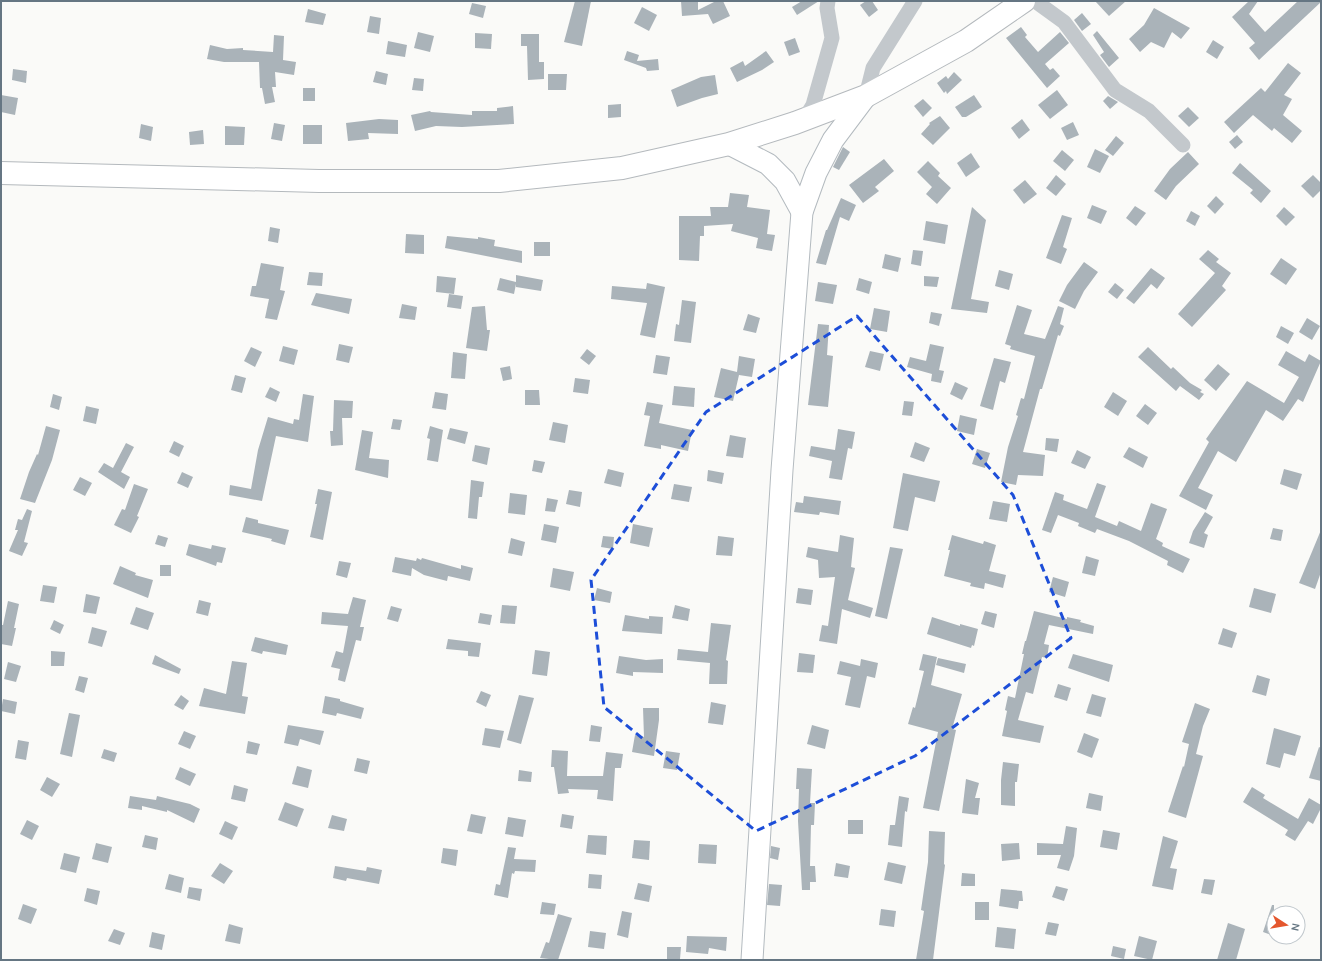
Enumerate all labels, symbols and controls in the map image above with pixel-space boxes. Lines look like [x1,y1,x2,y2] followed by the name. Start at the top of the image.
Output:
[1266,905,1306,945] north arrow
[1288,922,1302,932] text: N

